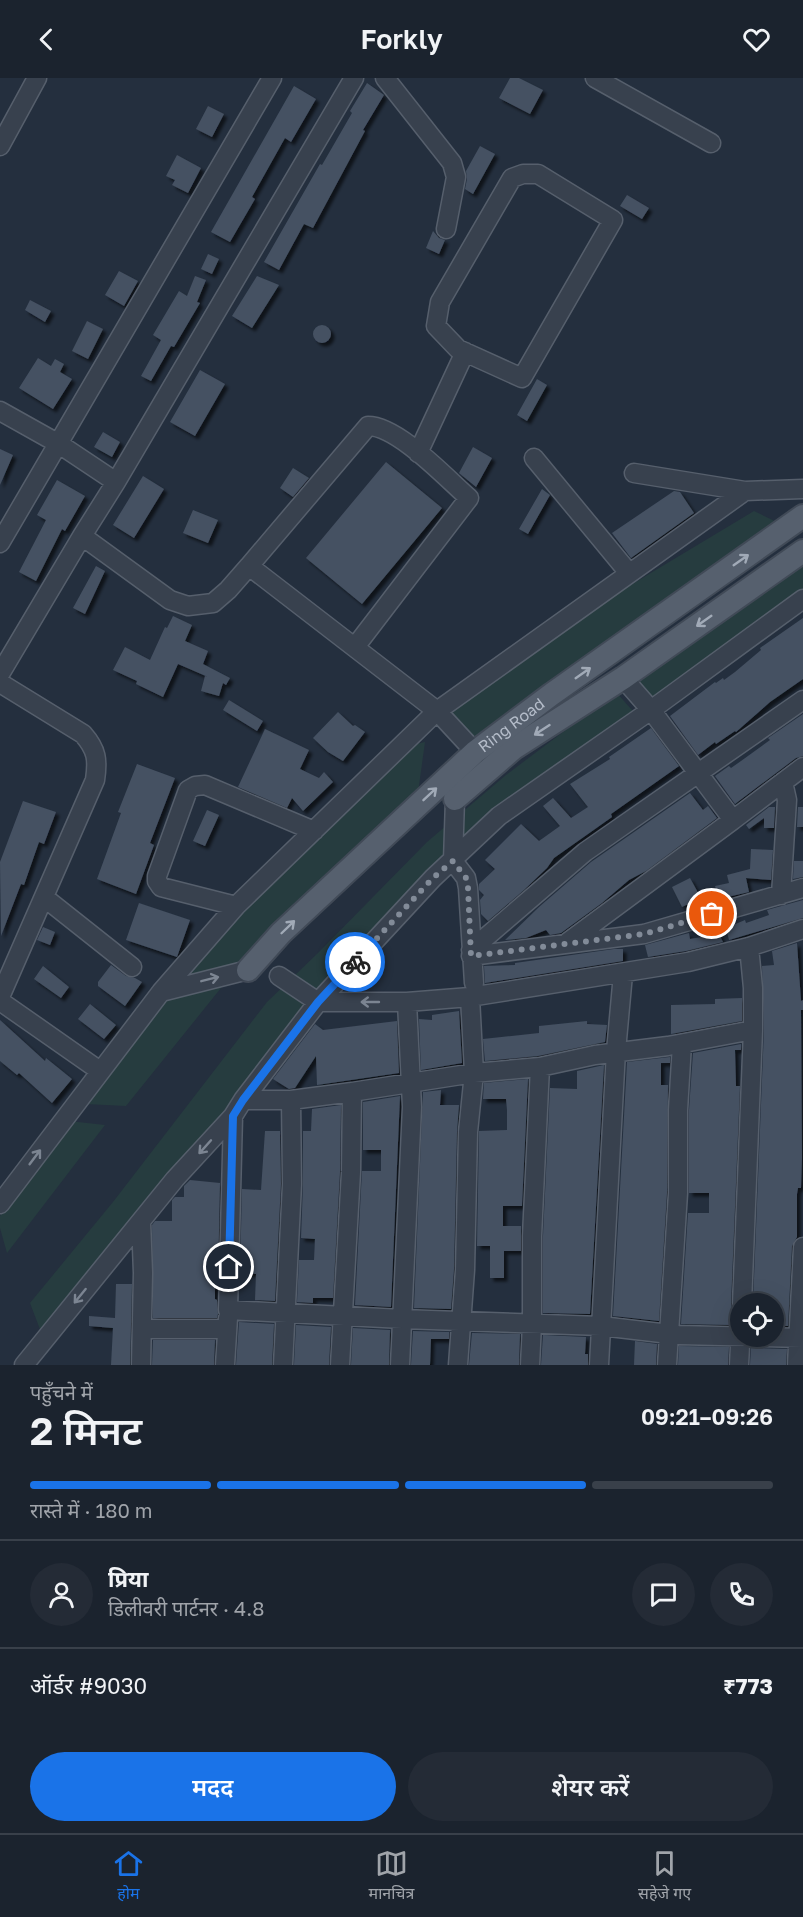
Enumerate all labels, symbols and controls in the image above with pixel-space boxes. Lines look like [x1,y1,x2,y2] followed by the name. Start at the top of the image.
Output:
[30,23,63,56] icon: back
[360,23,443,55] text: Forkly
[740,23,773,56] icon: heart
[733,554,749,566] one-way arrow
[696,615,712,627] one-way arrow
[574,667,590,679] one-way arrow
[474,693,548,756] street label: Ring Road
[534,724,551,736] one-way arrow
[422,787,437,801] one-way arrow
[686,888,737,939] pin
[695,897,728,930] icon: bag
[280,920,295,935] one-way arrow
[325,932,385,992] courier
[339,946,372,979] icon: bike
[200,973,219,985] one-way arrow
[360,996,380,1008] one-way arrow
[198,1139,212,1154] one-way arrow
[29,1149,41,1165] one-way arrow
[203,1241,254,1292] pin
[212,1250,245,1283] icon: home
[73,1288,86,1304] one-way arrow
[730,1293,784,1347] map controls
[730,1293,784,1347] button: locate
[30,1380,93,1404] text: पहुँचने में
[641,1403,773,1430] text: 09:21–09:26
[30,1407,142,1454] text: 2 मिनट
[30,1498,153,1522] text: रास्ते में · 180 m
[30,1563,93,1626] button: person
[632,1563,695,1626] button: chat
[710,1563,773,1626] button: phone
[108,1565,148,1592] text: प्रिया
[108,1596,264,1620] text: डिलीवरी पार्टनर · 4.8
[30,1672,147,1699] text: ऑर्डर #9030
[723,1672,773,1699] text: ₹773
[30,1752,396,1821] button: मदद
[408,1752,773,1821] button: शेयर करें
[112,1847,145,1906] tab: होम
[369,1847,414,1906] tab: मानचित्र
[638,1847,691,1906] tab: सहेजे गए

